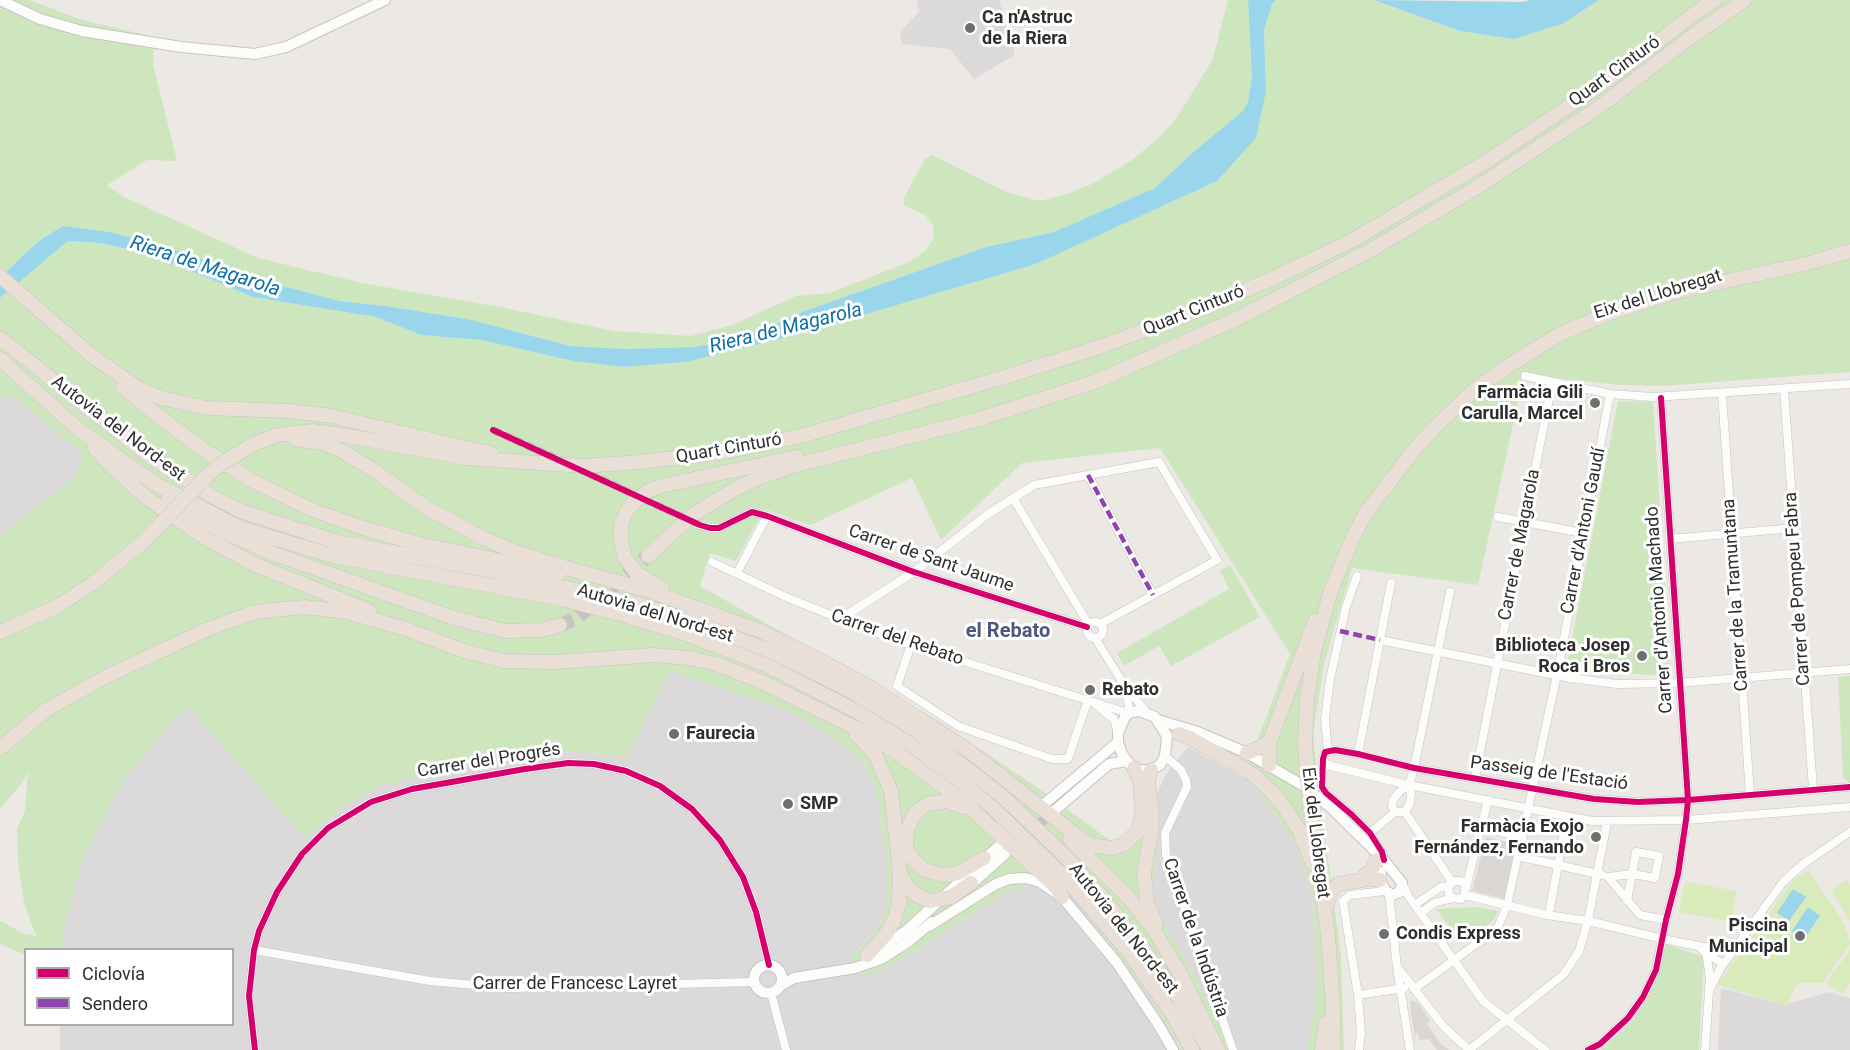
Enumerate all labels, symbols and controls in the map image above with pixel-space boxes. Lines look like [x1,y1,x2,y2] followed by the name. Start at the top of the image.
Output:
[982,7,1073,50] place label: Ca n'Astruc de la Riera
[963,21,977,35] marker: Ca n'Astruc de la Riera
[1565,32,1665,112] street label: Quart Cinturó
[127,231,283,303] water label: Riera de Magarola
[1592,265,1724,325] street label: Eix del Llobregat
[1140,281,1248,341] street label: Quart Cinturó
[707,298,865,360] water label: Riera de Magarola
[47,372,189,486] street label: Autovia del Nord-est
[1461,382,1583,424] place label: Farmàcia Gili Carulla, Marcel
[1588,396,1602,410] marker: Farmàcia Gili Carulla, Marcel
[674,429,784,469] street label: Quart Cinturó
[1557,446,1611,616] street label: Carrer d'Antoni Gaudí
[1495,468,1545,622] street label: Carrer de Magarola
[1780,491,1816,687] street label: Carrer de Pompeu Fabra
[1718,498,1754,692] street label: Carrer de la Tramuntana
[1642,506,1678,714] street label: Carrer d'Antonio Machado
[845,521,1017,597] street label: Carrer de Sant Jaume
[574,580,736,648] street label: Autovia del Nord-est
[828,605,966,671] street label: Carrer del Rebato
[966,620,1050,644] district label: el Rebato
[1495,635,1630,678] place label: Biblioteca Josep Roca i Bros
[1635,649,1649,663] marker: Biblioteca Josep Roca i Bros
[1102,679,1159,701] place label: Rebato
[1083,683,1097,697] marker: Rebato
[686,723,755,745] place label: Faurecia
[667,727,681,741] marker: Faurecia
[416,739,562,783] street label: Carrer del Progrés
[1469,752,1629,796] street label: Passeig de l'Estació
[1296,766,1334,900] street label: Eix del Llobregat
[800,793,838,815] place label: SMP
[781,797,795,811] marker: SMP
[1414,816,1584,858] place label: Farmàcia Exojo Fernández, Fernando
[1589,830,1603,844] marker: Farmàcia Exojo Fernández, Fernando
[1158,856,1232,1020] street label: Carrer de la Indústria
[1064,859,1182,999] street label: Autovia del Nord-est
[1709,915,1788,958] place label: Piscina Municipal
[1396,923,1521,945] place label: Condis Express
[1377,927,1391,941] marker: Condis Express
[1793,929,1807,943] marker: Piscina Municipal
[24,948,234,1026] legend
[82,963,145,984] text: Ciclovía
[473,973,677,995] street label: Carrer de Francesc Layret
[82,993,148,1014] text: Sendero

